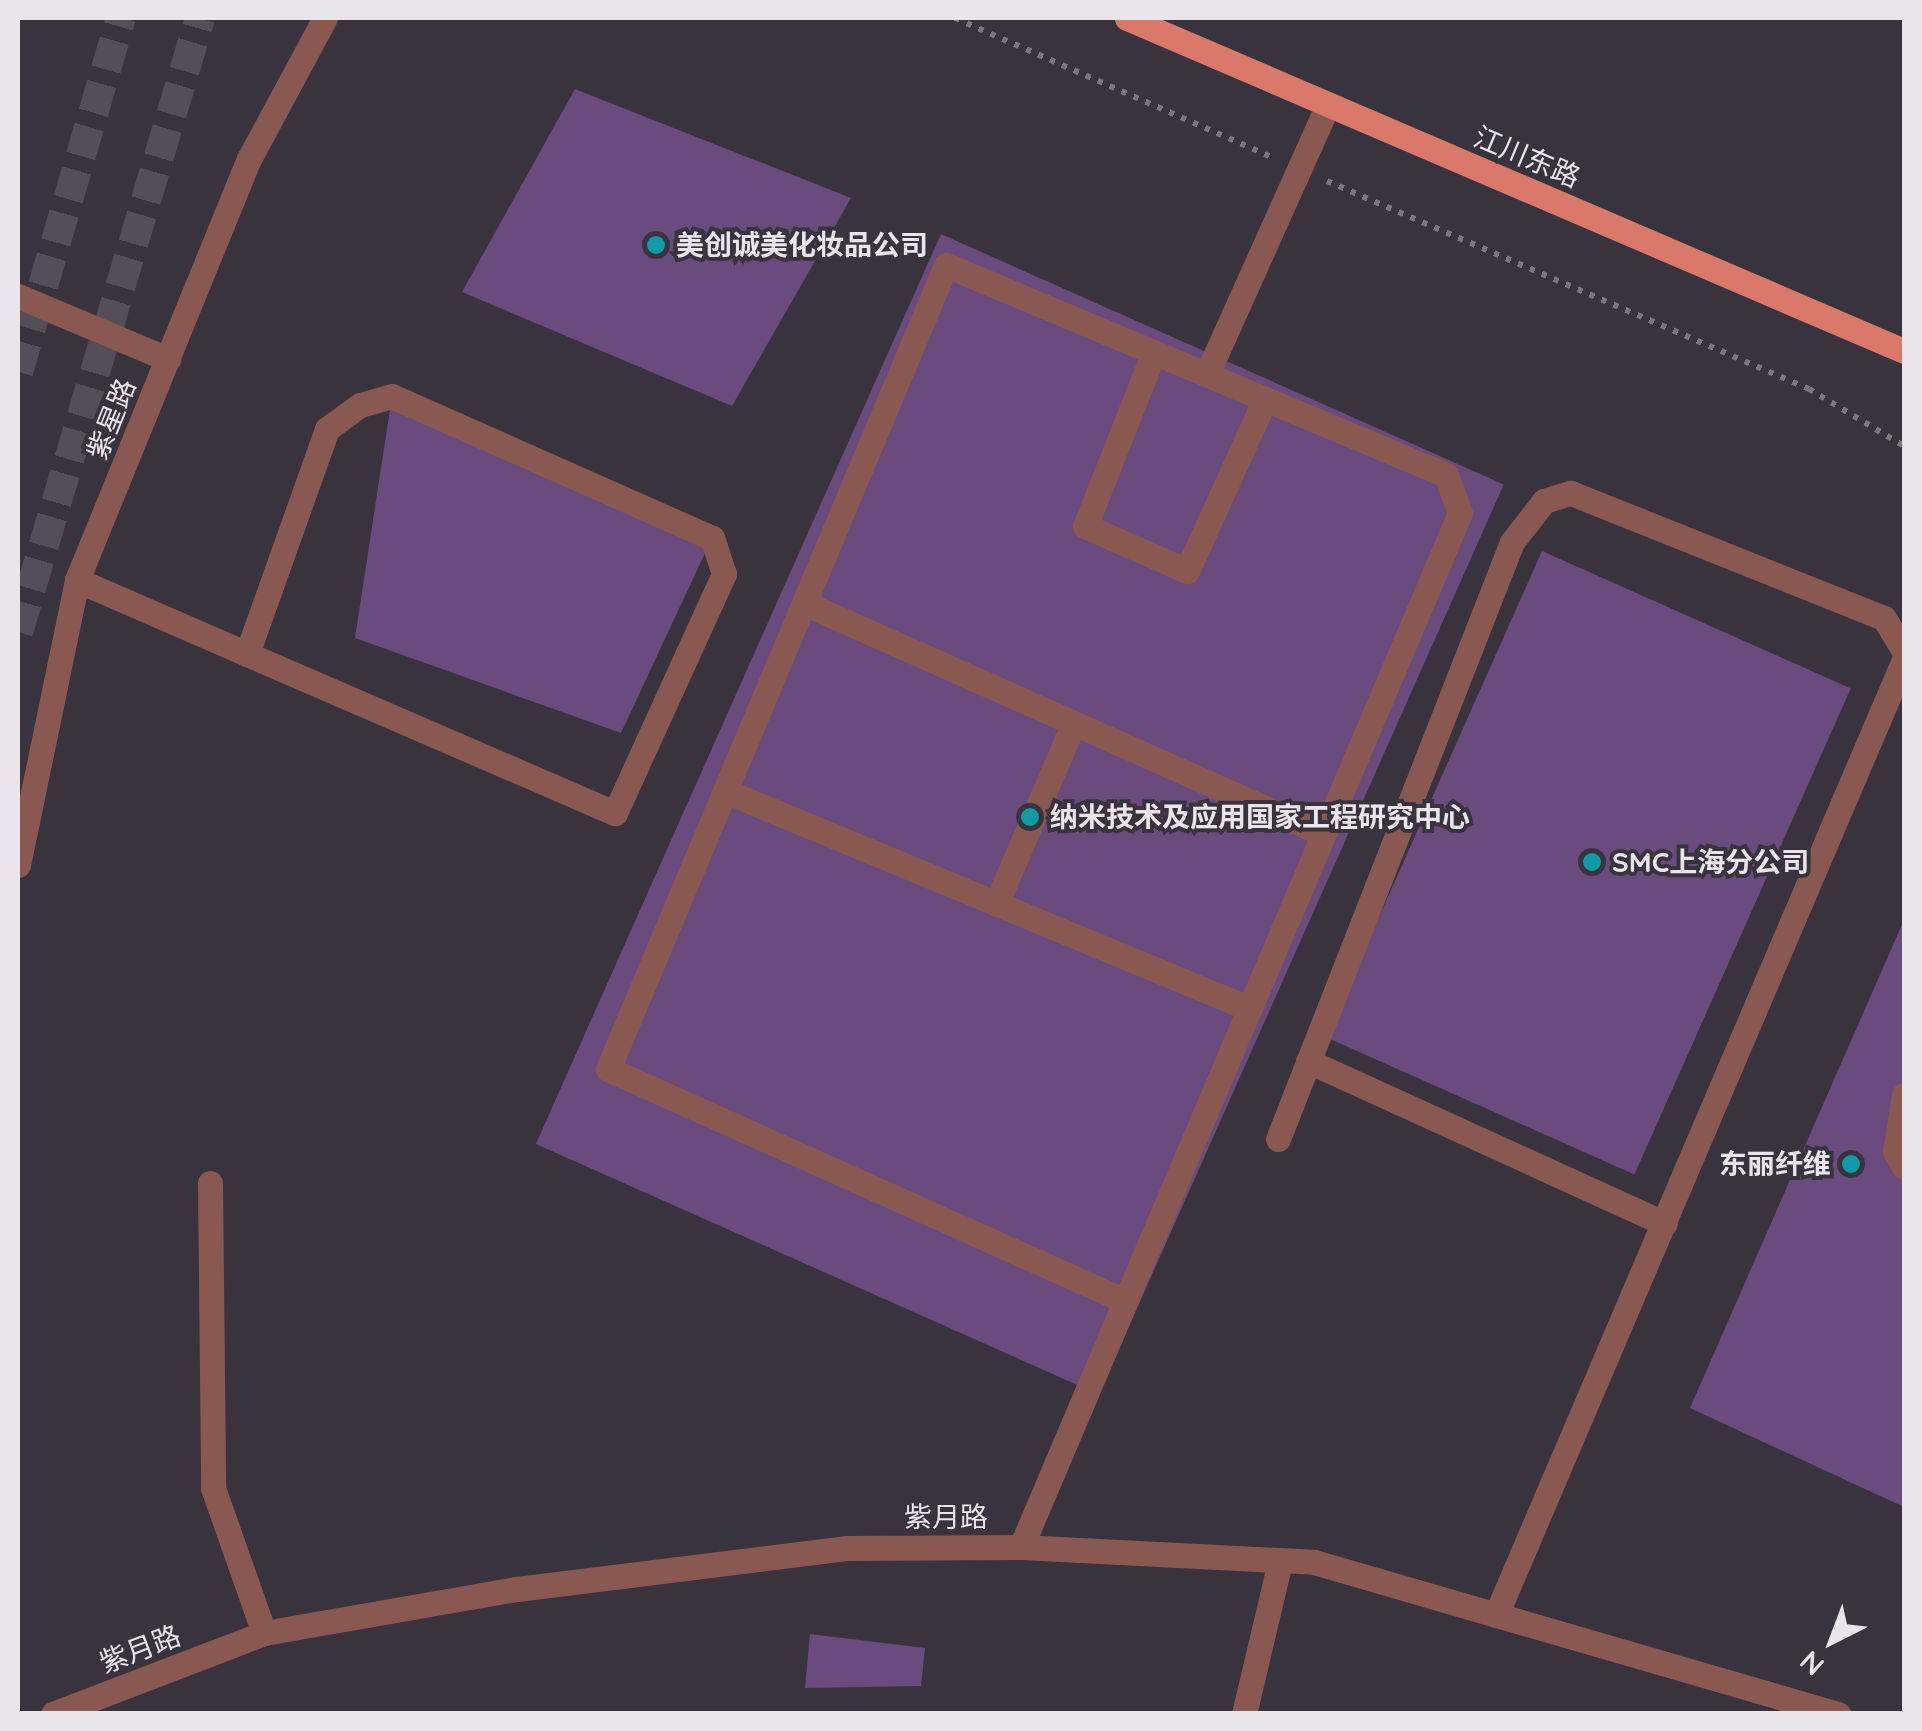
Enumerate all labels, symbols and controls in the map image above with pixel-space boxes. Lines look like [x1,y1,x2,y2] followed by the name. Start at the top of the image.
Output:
[1469,120,1585,194] street label: 江川东路
[676,228,928,262] place label: 美创诚美化妆品公司
[645,234,667,256] marker: 美创诚美化妆品公司
[80,374,142,464] street label: 紫星路
[1050,800,1470,834] place label: 纳米技术及应用国家工程研究中心
[1019,806,1041,828] marker: 纳米技术及应用国家工程研究中心
[1612,845,1809,879] place label: SMC上海分公司
[1581,851,1603,873] marker: SMC上海分公司
[1719,1147,1831,1181] place label: 东丽纤维
[1840,1153,1862,1175] marker: 东丽纤维
[904,1500,988,1534] street label: 紫月路
[1782,1591,1882,1691] north arrow
[95,1618,185,1680] street label: 紫月路
[1792,1644,1831,1684] text: N

